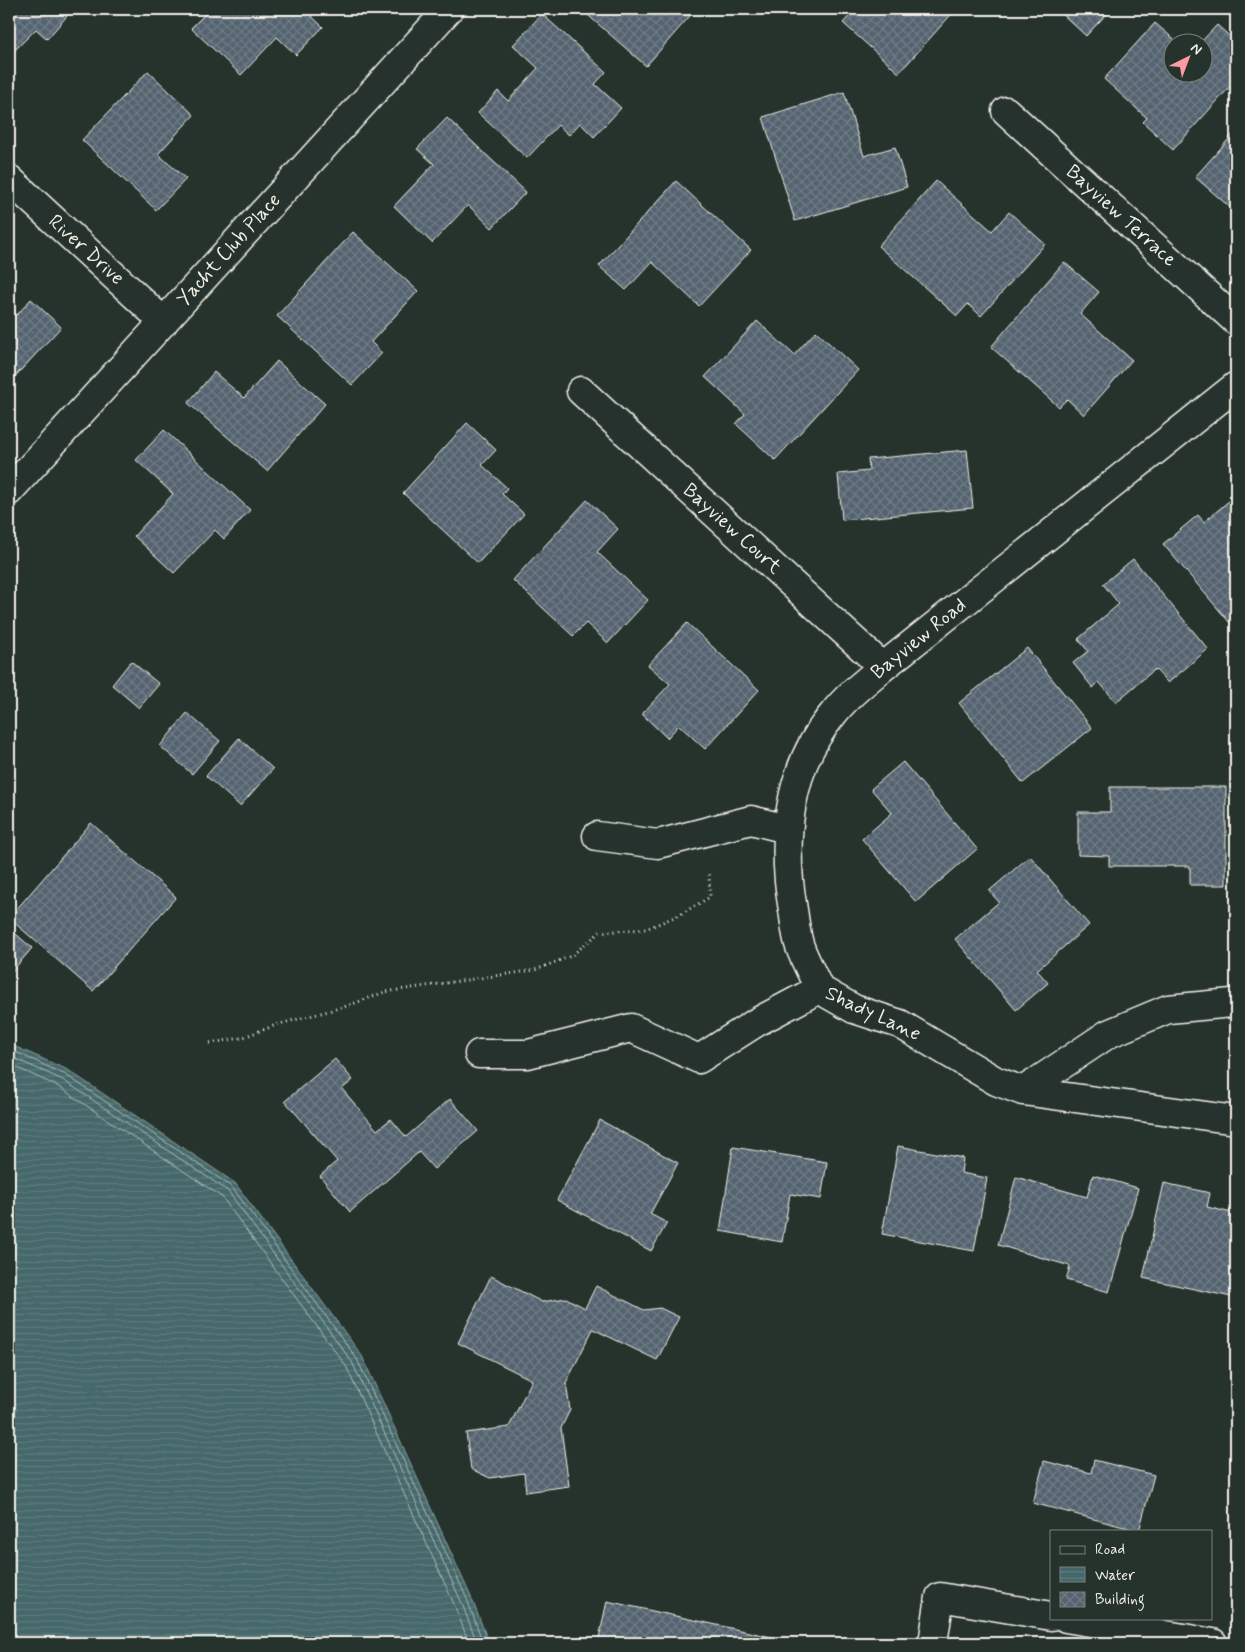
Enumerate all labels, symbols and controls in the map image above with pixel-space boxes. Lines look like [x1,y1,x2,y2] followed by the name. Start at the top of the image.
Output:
[1162,32,1212,82] north arrow
[1187,39,1206,59] text: N
[1060,159,1182,273] street label: Bayview Terrace
[171,188,287,312] street label: Yacht Club Place
[42,209,130,291] street label: River Drive
[677,477,787,581] street label: Bayview Court
[866,592,972,686] street label: Bayview Road
[821,980,925,1048] street label: Shady Lane
[1050,1530,1212,1620] legend
[1095,1540,1125,1560] text: Road
[1095,1566,1135,1586] text: Water
[1095,1590,1145,1611] text: Building

